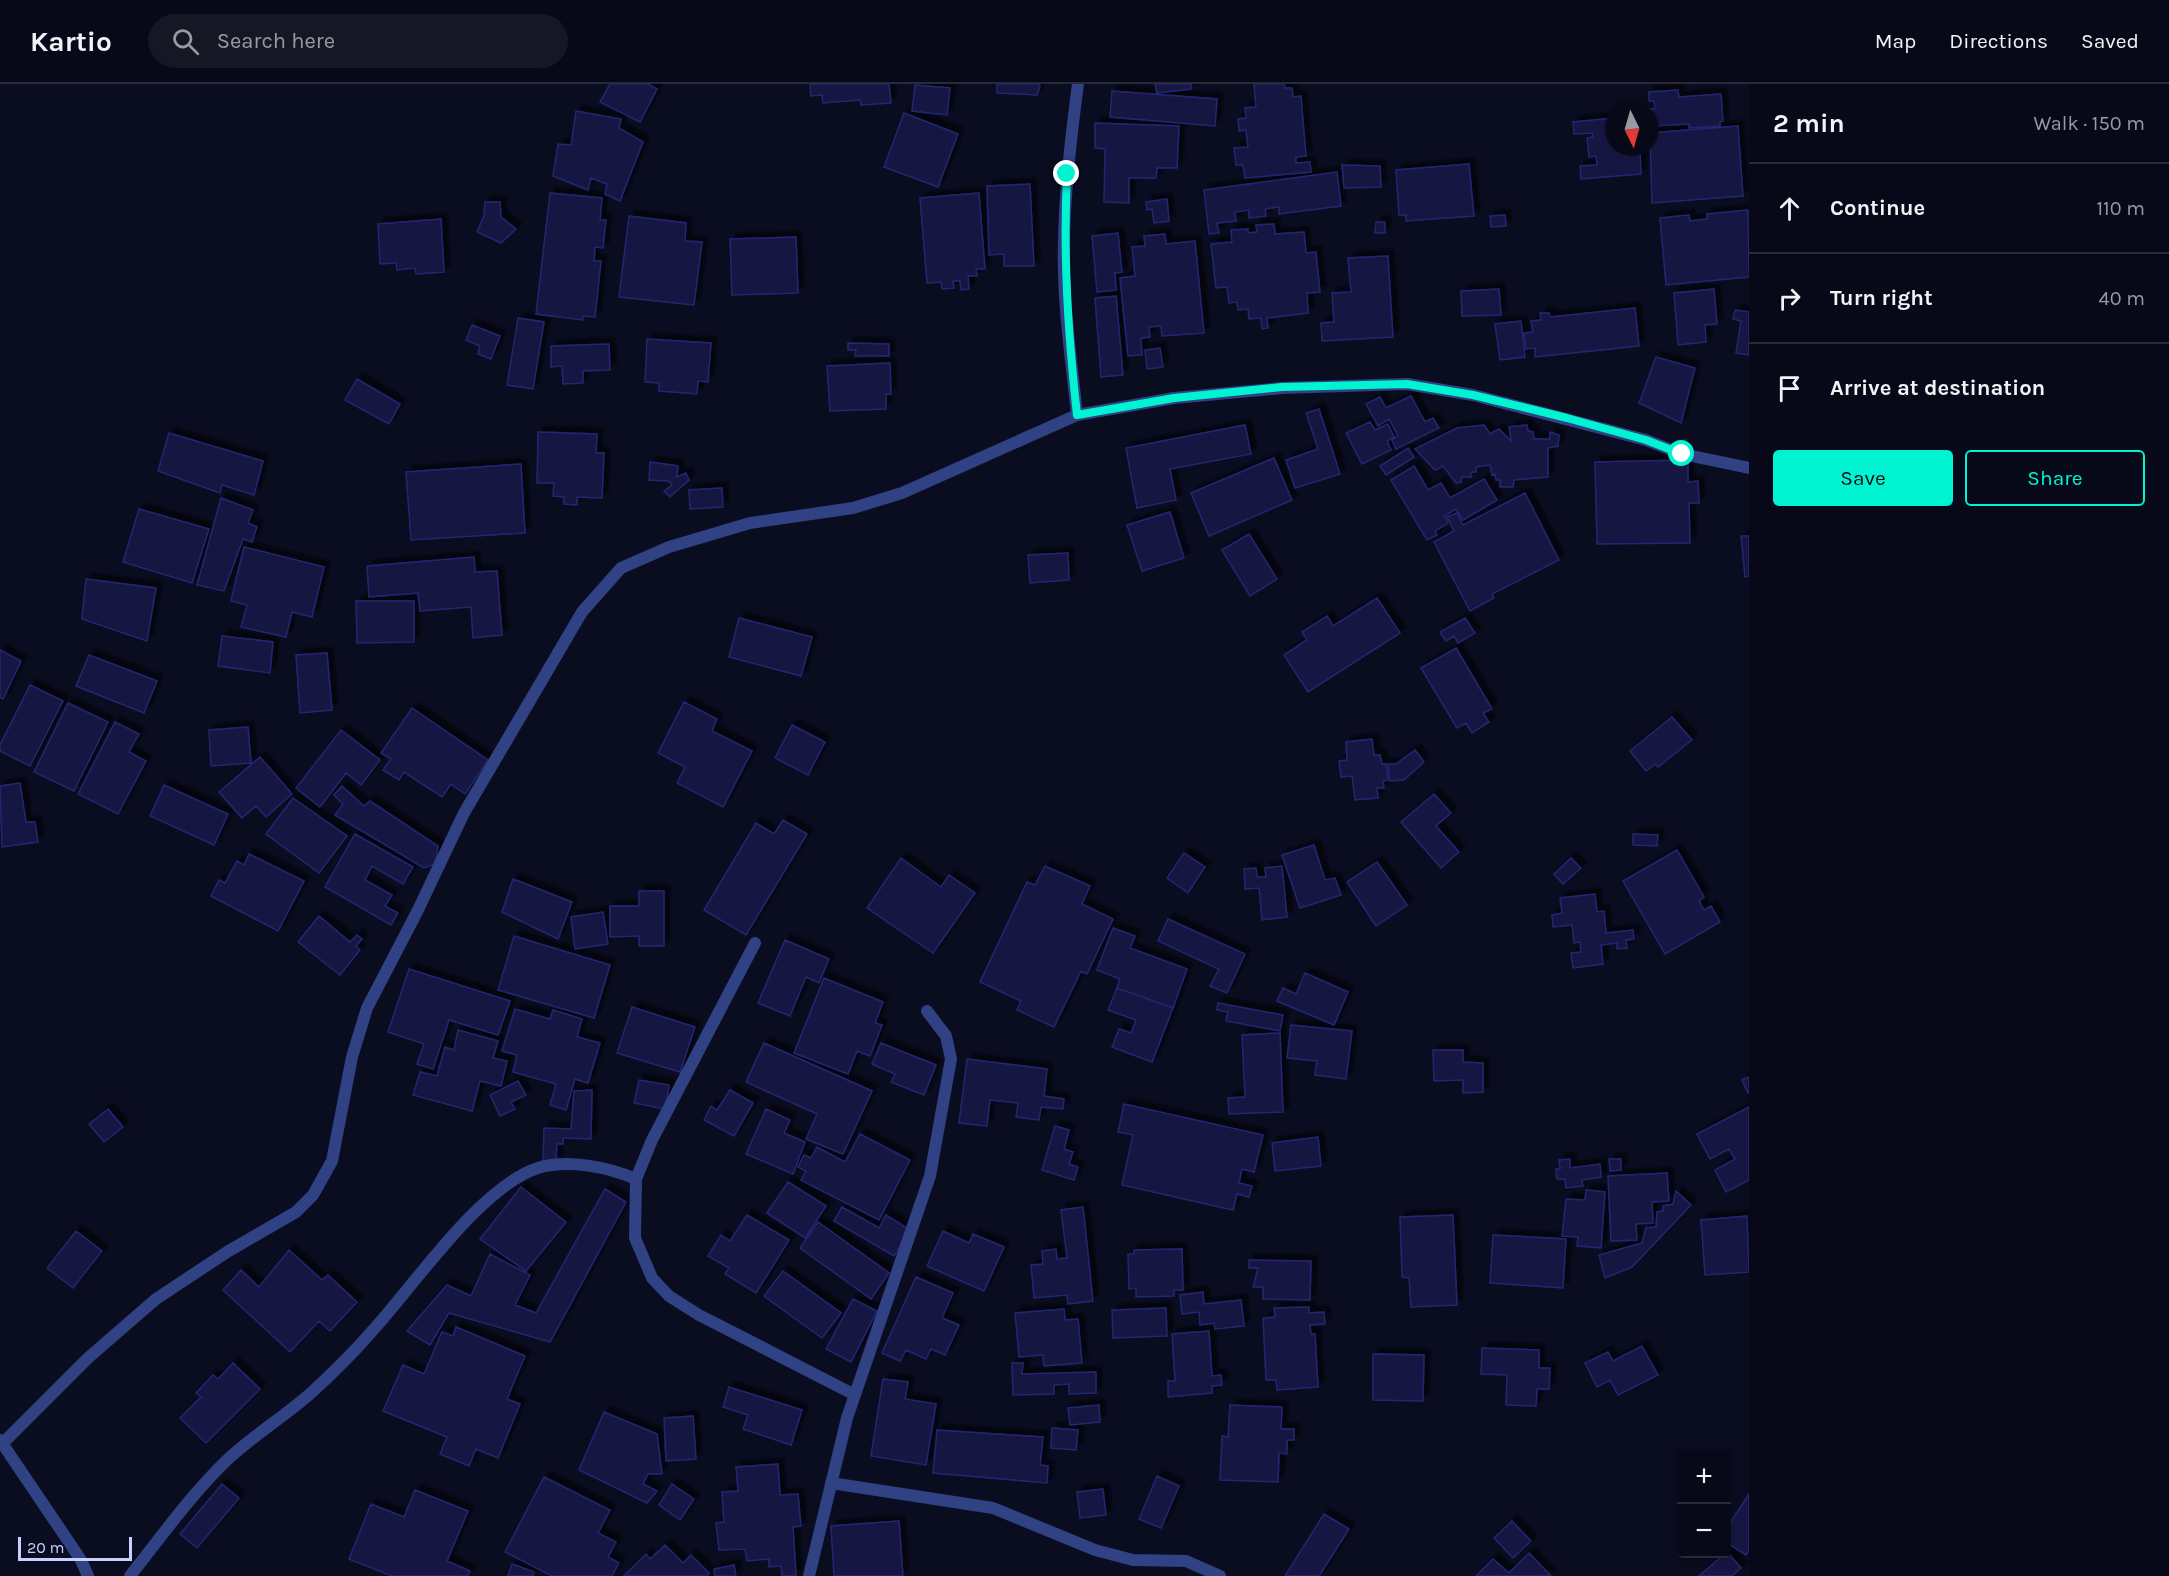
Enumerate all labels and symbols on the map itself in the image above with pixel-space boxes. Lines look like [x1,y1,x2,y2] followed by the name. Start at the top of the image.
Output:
[1605,102,1659,156] north arrow
[1053,160,1079,186] route end
[1668,440,1694,466] route start
[18,1534,132,1562] scale bar

